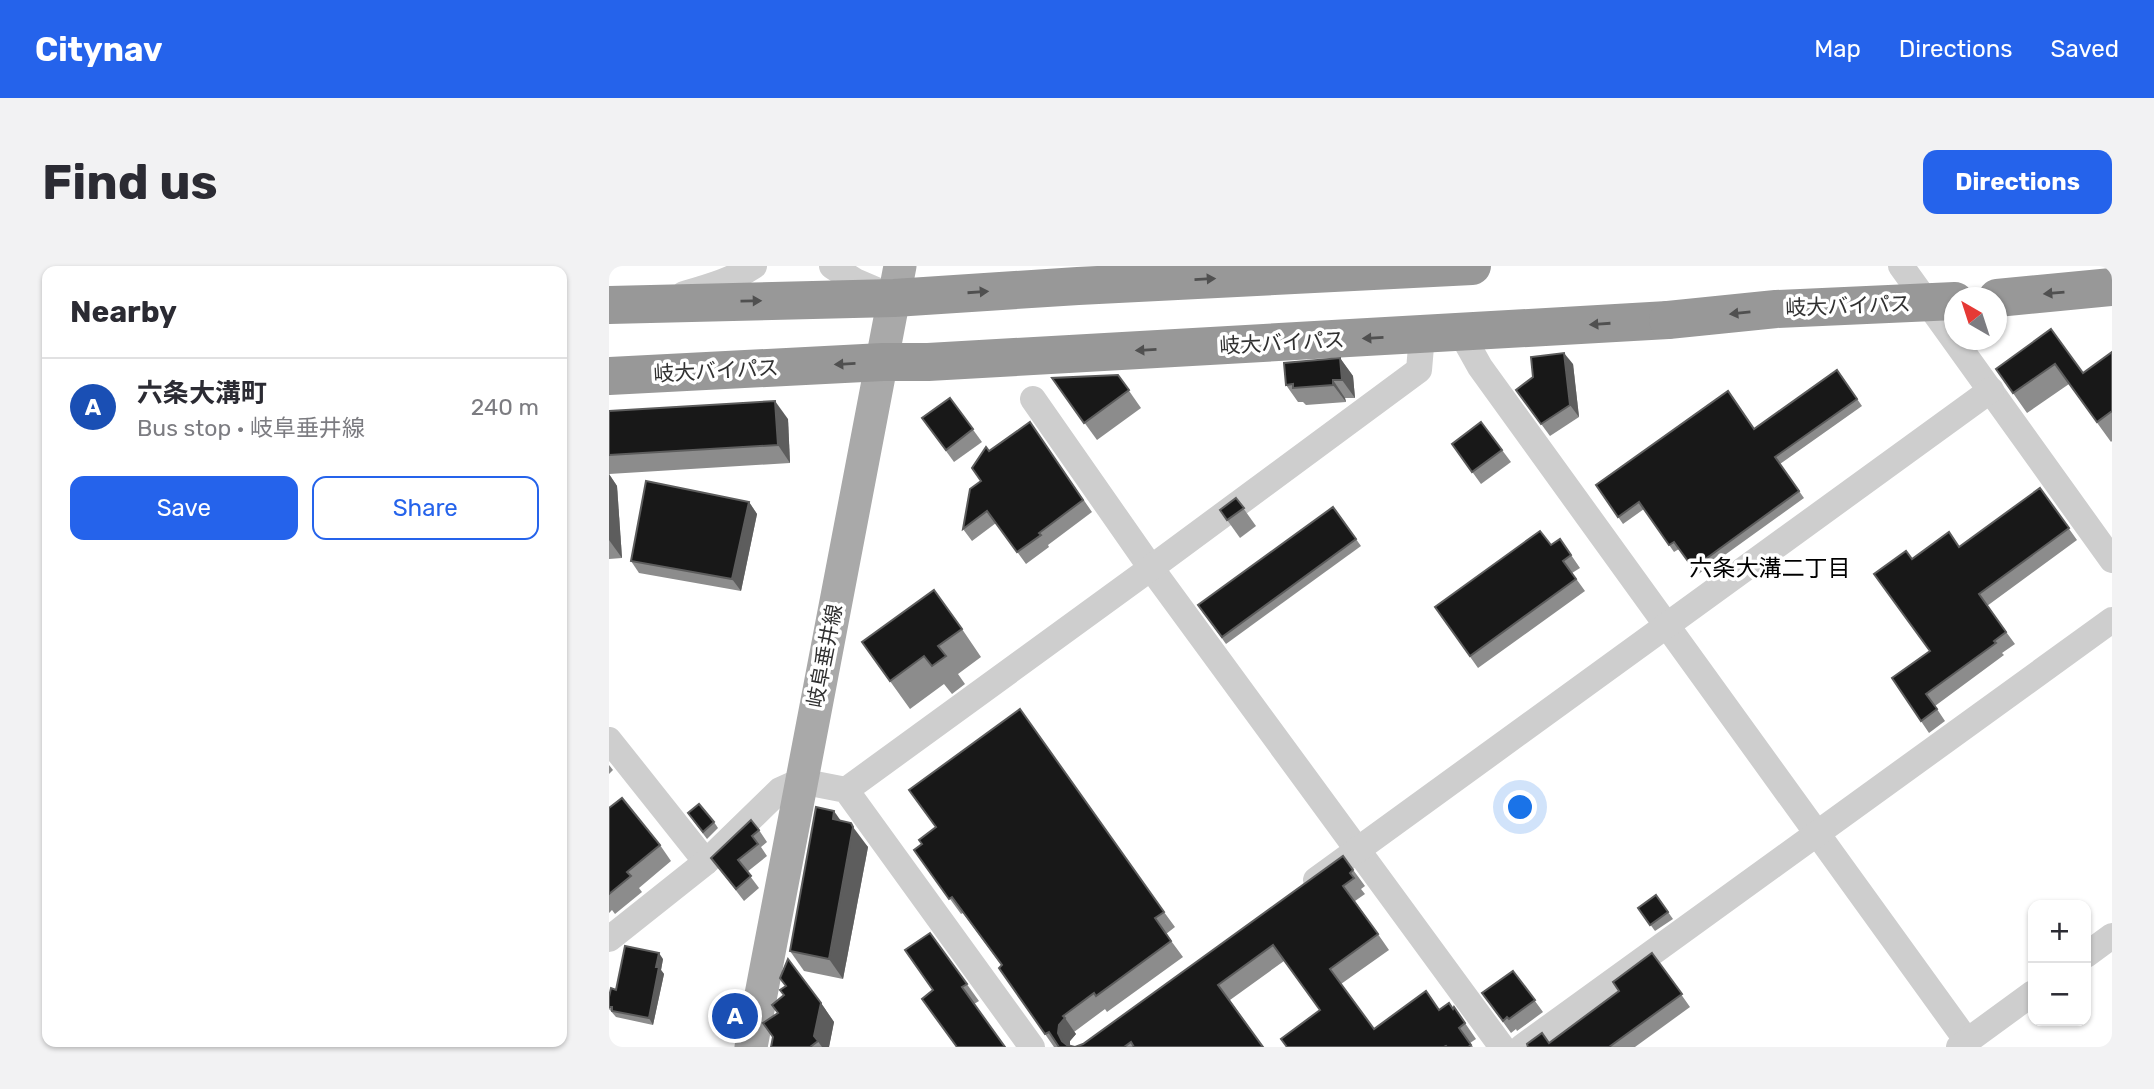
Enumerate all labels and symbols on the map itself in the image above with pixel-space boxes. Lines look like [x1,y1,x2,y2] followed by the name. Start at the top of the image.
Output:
[1194,273,1216,284] one-way arrow
[967,287,989,298] one-way arrow
[1944,287,2007,350] north arrow
[2043,288,2065,299] one-way arrow
[1785,291,1911,320] street label: 岐大バイパス
[740,296,762,307] one-way arrow
[1728,308,1750,319] one-way arrow
[1589,319,1611,330] one-way arrow
[1219,327,1345,358] street label: 岐大バイパス
[1361,332,1383,343] one-way arrow
[1134,345,1156,356] one-way arrow
[653,355,779,386] street label: 岐大バイパス
[834,359,856,370] one-way arrow
[1690,554,1851,582] district label: 六条大溝二丁目
[802,602,847,710] street label: 岐阜垂井線
[1503,790,1537,824] your location
[712,990,758,1042] pin: A

